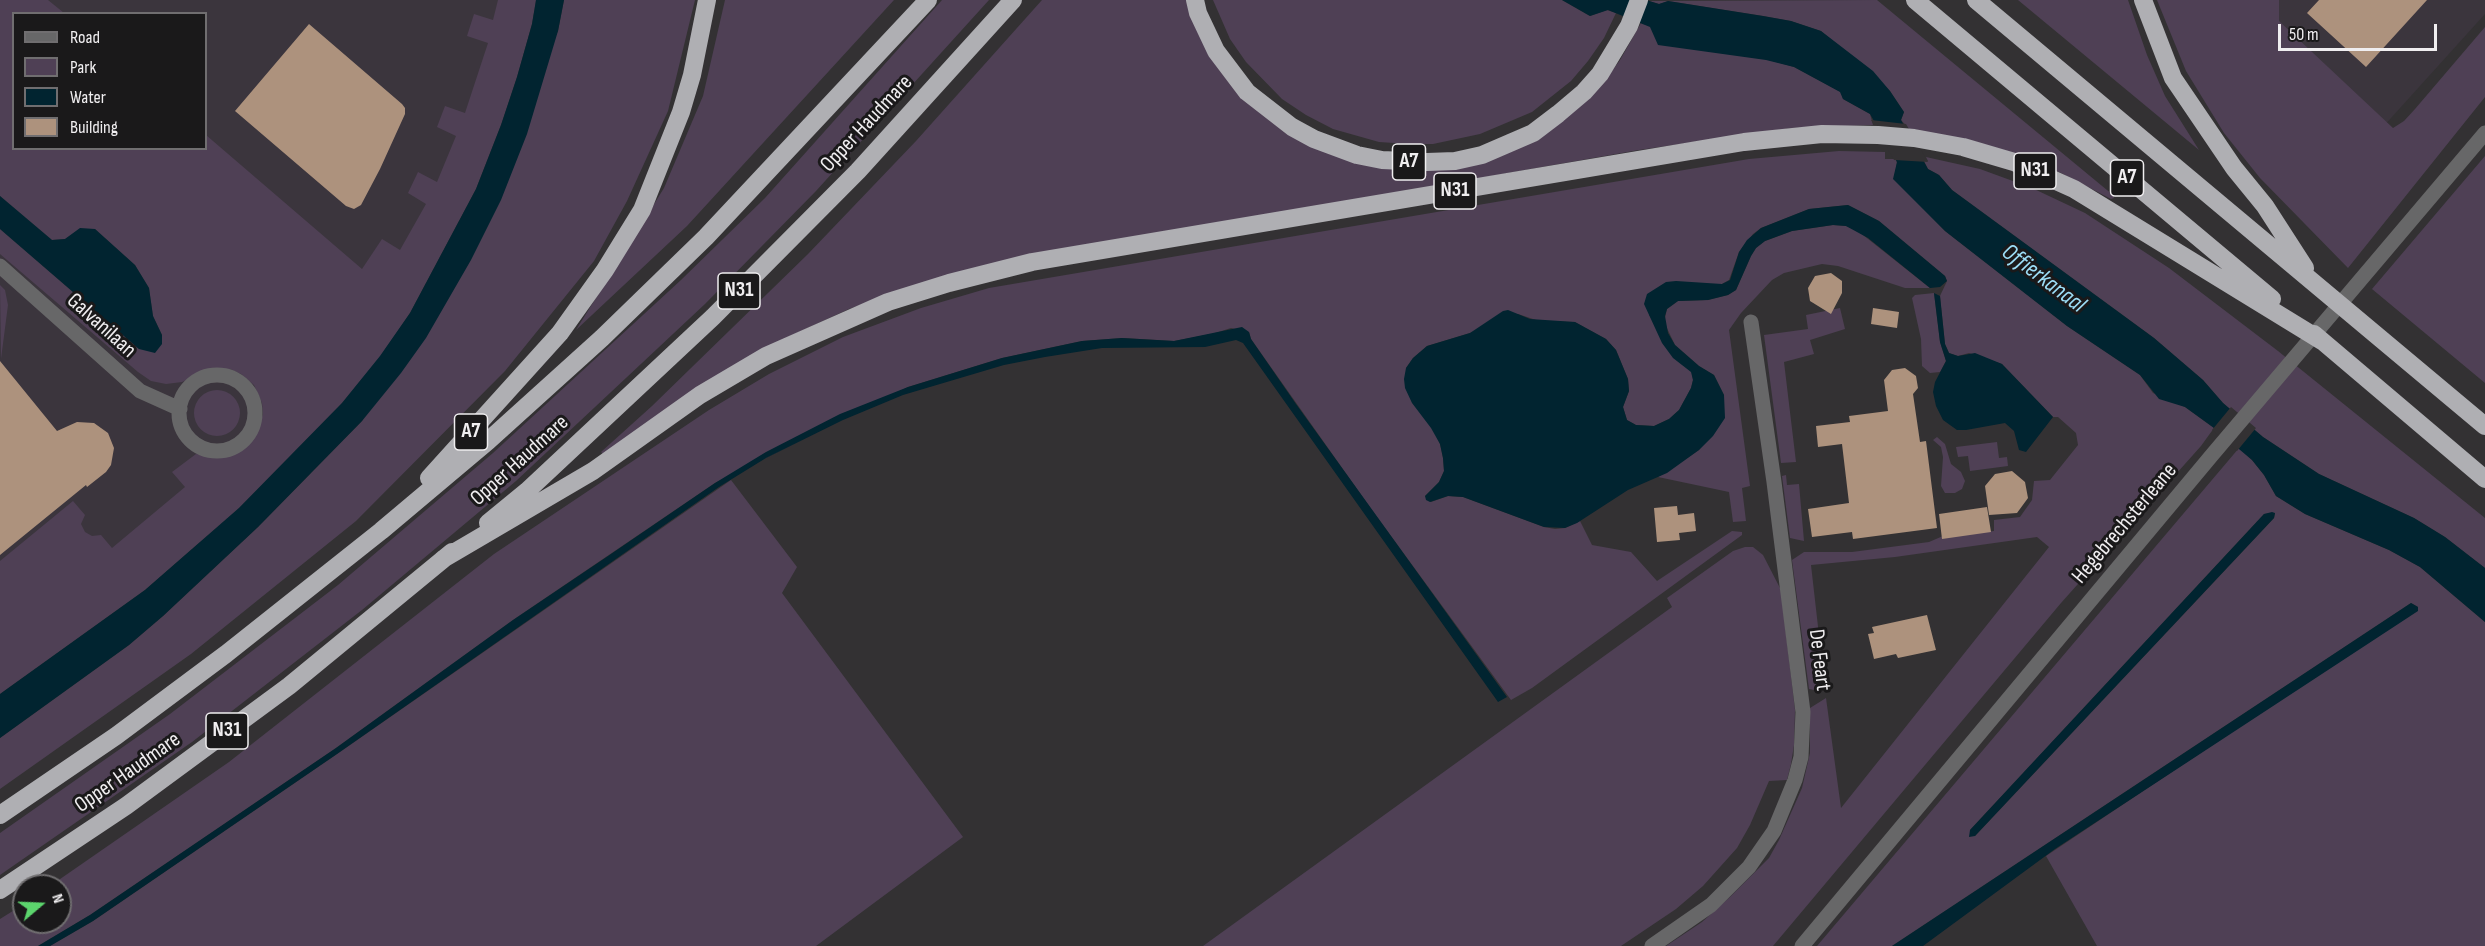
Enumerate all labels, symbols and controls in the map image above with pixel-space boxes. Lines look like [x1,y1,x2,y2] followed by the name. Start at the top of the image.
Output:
[12,12,207,150] legend
[2281,12,2440,50] scale bar
[2289,24,2319,45] text: 50 m
[70,27,100,48] text: Road
[70,57,96,78] text: Park
[815,70,919,178] street label: Opper Haudmare
[70,87,106,108] text: Water
[70,117,118,138] text: Building
[1392,144,1426,180] road number: A7
[2014,153,2056,189] road number: N31
[2110,160,2144,196] road number: A7
[1434,173,1476,209] road number: N31
[1995,238,2091,320] water label: Offierkanaal
[718,273,760,309] road number: N31
[61,288,141,364] street label: Galvanilaan
[465,410,575,512] street label: Opper Haudmare
[454,414,488,450] road number: A7
[2067,458,2183,590] street label: Hegebrechsterleane
[1802,628,1836,692] street label: De Feart
[206,713,248,749] road number: N31
[70,727,186,819] street label: Opper Haudmare
[12,874,72,934] north arrow
[47,891,68,906] text: N

